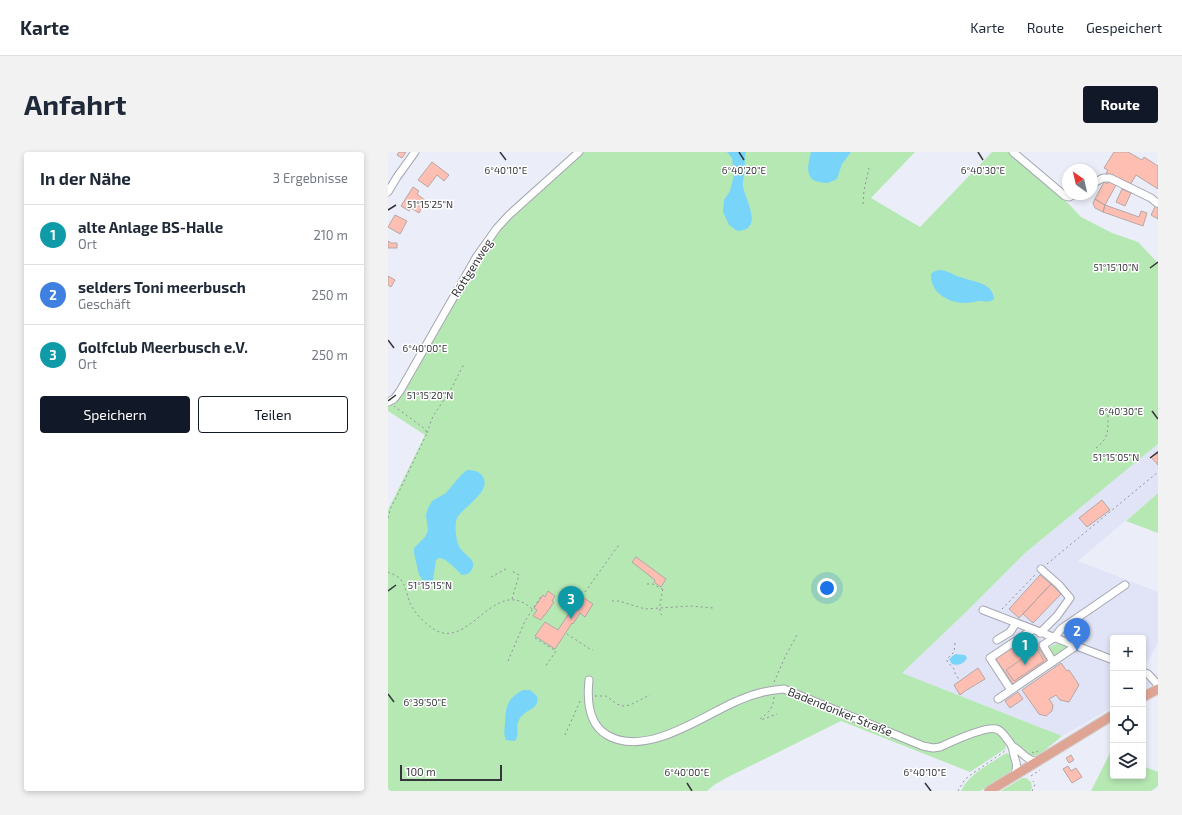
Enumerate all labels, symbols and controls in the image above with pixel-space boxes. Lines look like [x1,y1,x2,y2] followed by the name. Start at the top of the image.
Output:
[20,16,70,39] text: Karte
[970,19,1005,36] text: Karte
[1027,19,1064,36] text: Route
[1086,19,1162,36] text: Gespeichert
[1083,86,1158,123] button: Route
[24,87,127,121] text: Anfahrt
[485,164,528,176] text: 6°40'10"E
[722,164,767,176] text: 6°40'20"E
[961,164,1006,176] text: 6°40'30"E
[1062,164,1098,200] north arrow
[40,168,131,188] text: In der Nähe
[273,170,348,186] text: 3 Ergebnisse
[407,198,453,210] text: 51°15'25"N
[78,218,223,236] text: alte Anlage BS-Halle
[50,227,56,243] text: 1
[313,227,348,243] text: 210 m
[448,235,495,299] street label: Röttgenweg
[78,236,97,252] text: Ort
[1094,261,1139,273] text: 51°15'10"N
[78,278,246,296] text: selders Toni meerbusch
[49,287,57,303] text: 2
[312,287,348,303] text: 250 m
[78,296,131,312] text: Geschäft
[78,338,248,356] text: Golfclub Meerbusch e.V.
[403,342,448,354] text: 6°40'00"E
[49,347,57,363] text: 3
[312,347,348,363] text: 250 m
[78,356,97,372] text: Ort
[407,389,453,401] text: 51°15'20"N
[40,396,190,433] button: Speichern
[198,396,348,433] button: Teilen
[1099,405,1144,417] text: 6°40'30"E
[1093,451,1139,463] text: 51°15'05"N
[817,578,837,598] your location
[408,579,452,591] text: 51°15'15"N
[558,586,584,619] pin: 3
[1064,618,1090,651] pin: 2
[1012,632,1038,665] pin: 1
[1110,635,1146,779] map controls
[1110,635,1146,671] button: +
[1110,671,1146,707] button: −
[786,684,895,739] street label: Badendonker Straße
[403,696,447,708] text: 6°39'50"E
[1110,707,1146,743] button: locate
[1110,743,1146,779] button: layers
[400,763,502,782] scale bar
[406,765,436,778] text: 100 m
[665,766,710,778] text: 6°40'00"E
[904,766,947,778] text: 6°40'10"E

